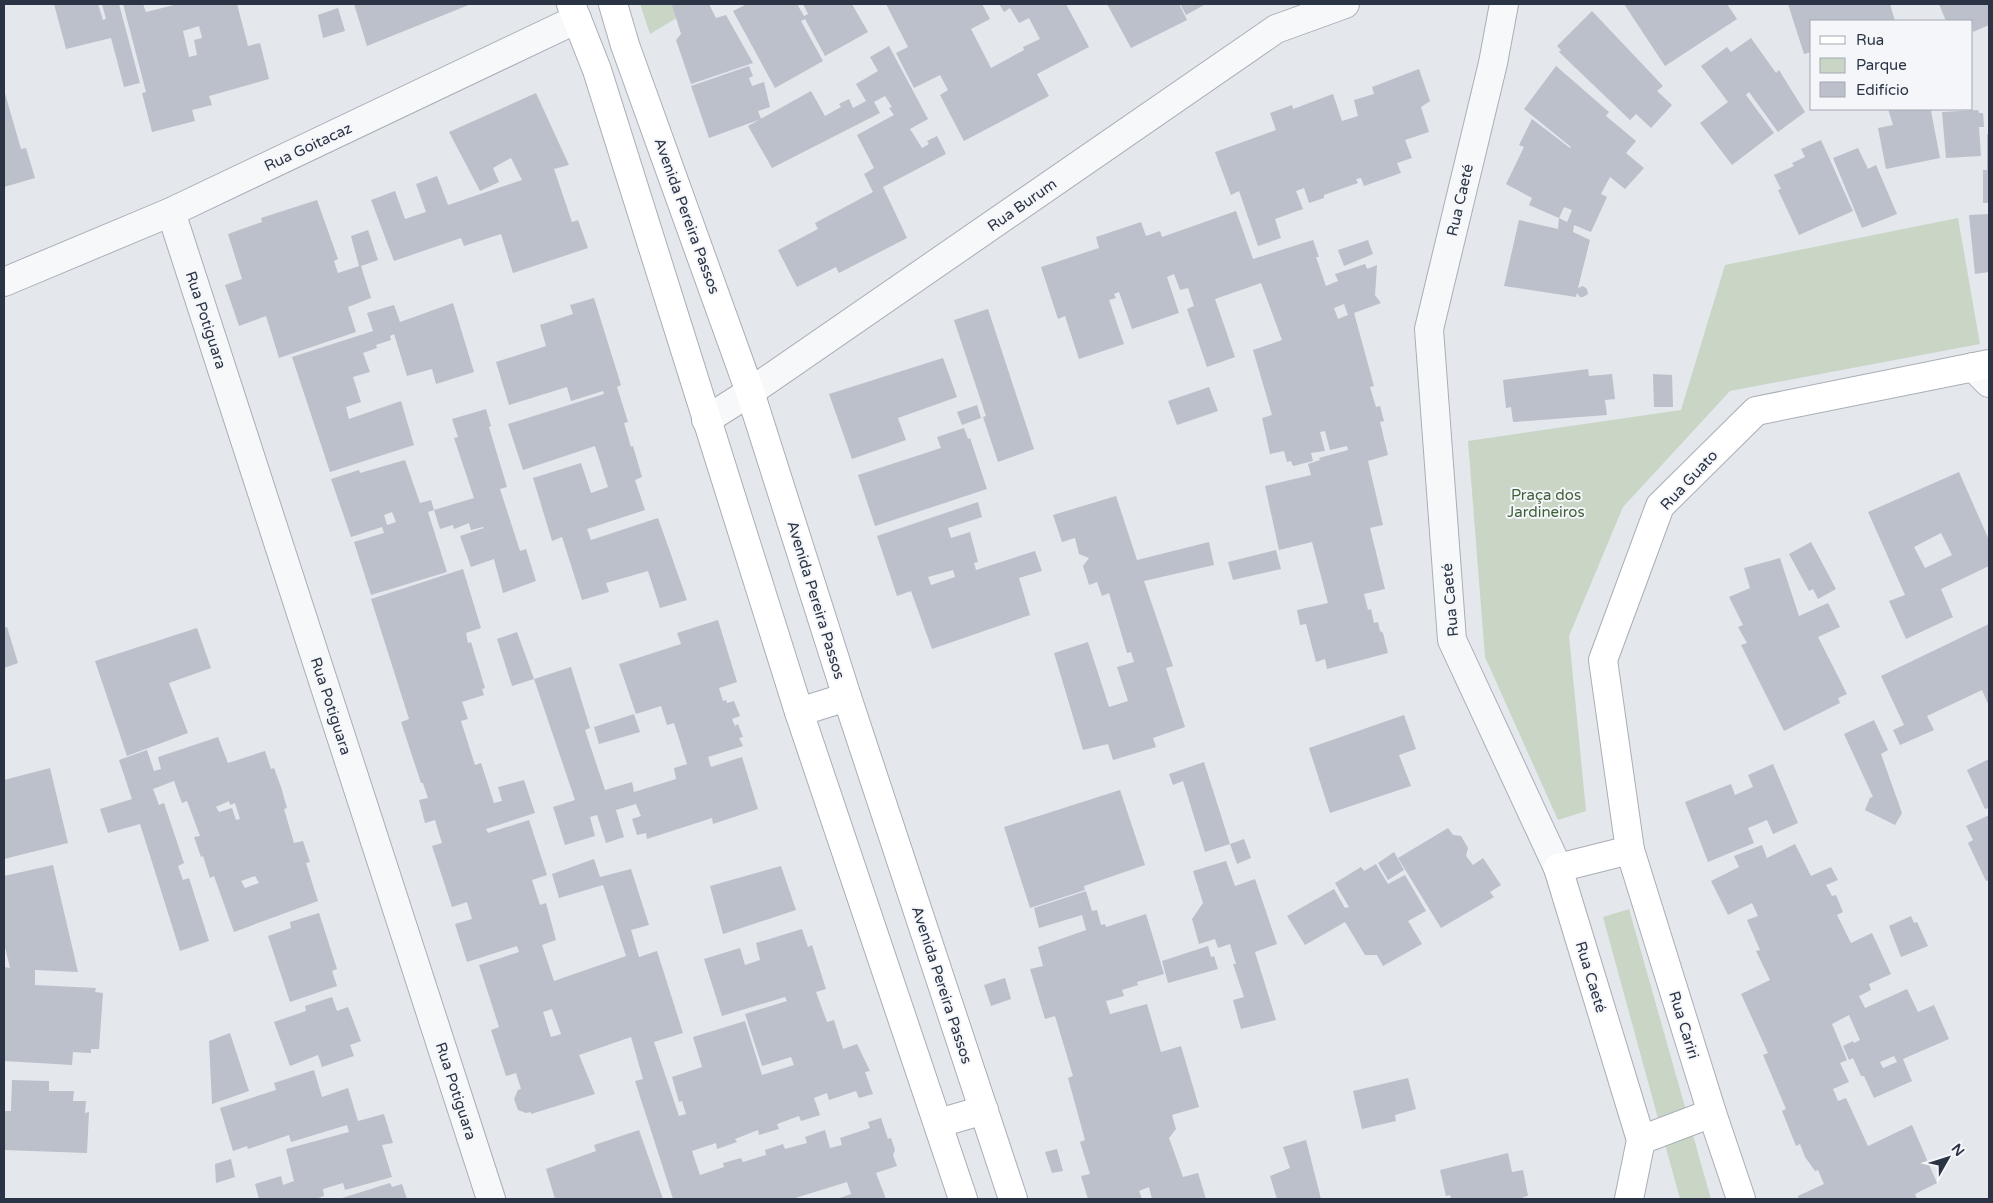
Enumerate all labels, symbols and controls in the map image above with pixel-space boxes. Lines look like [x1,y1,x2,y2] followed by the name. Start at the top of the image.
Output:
[1810,20,1973,110] legend
[1856,31,1884,49] text: Rua
[1856,56,1907,74] text: Parque
[1856,81,1909,99] text: Edifício
[261,119,355,175] street label: Rua Goitacaz
[650,136,724,296] street label: Avenida Pereira Passos
[1443,162,1477,238] street label: Rua Caeté
[984,175,1060,235] street label: Rua Burum
[182,269,230,371] street label: Rua Potiguara
[1657,446,1721,514] street label: Rua Guato
[1507,486,1585,521] park label: Praça dos Jardineiros
[783,519,849,681] street label: Avenida Pereira Passos
[1438,563,1462,637] street label: Rua Caeté
[307,655,355,757] street label: Rua Potiguara
[908,904,976,1066] street label: Avenida Pereira Passos
[1572,939,1610,1015] street label: Rua Caeté
[1665,989,1703,1061] street label: Rua Cariri
[432,1040,480,1142] street label: Rua Potiguara
[1923,1133,1973,1183] north arrow
[1948,1140,1968,1160] text: N

